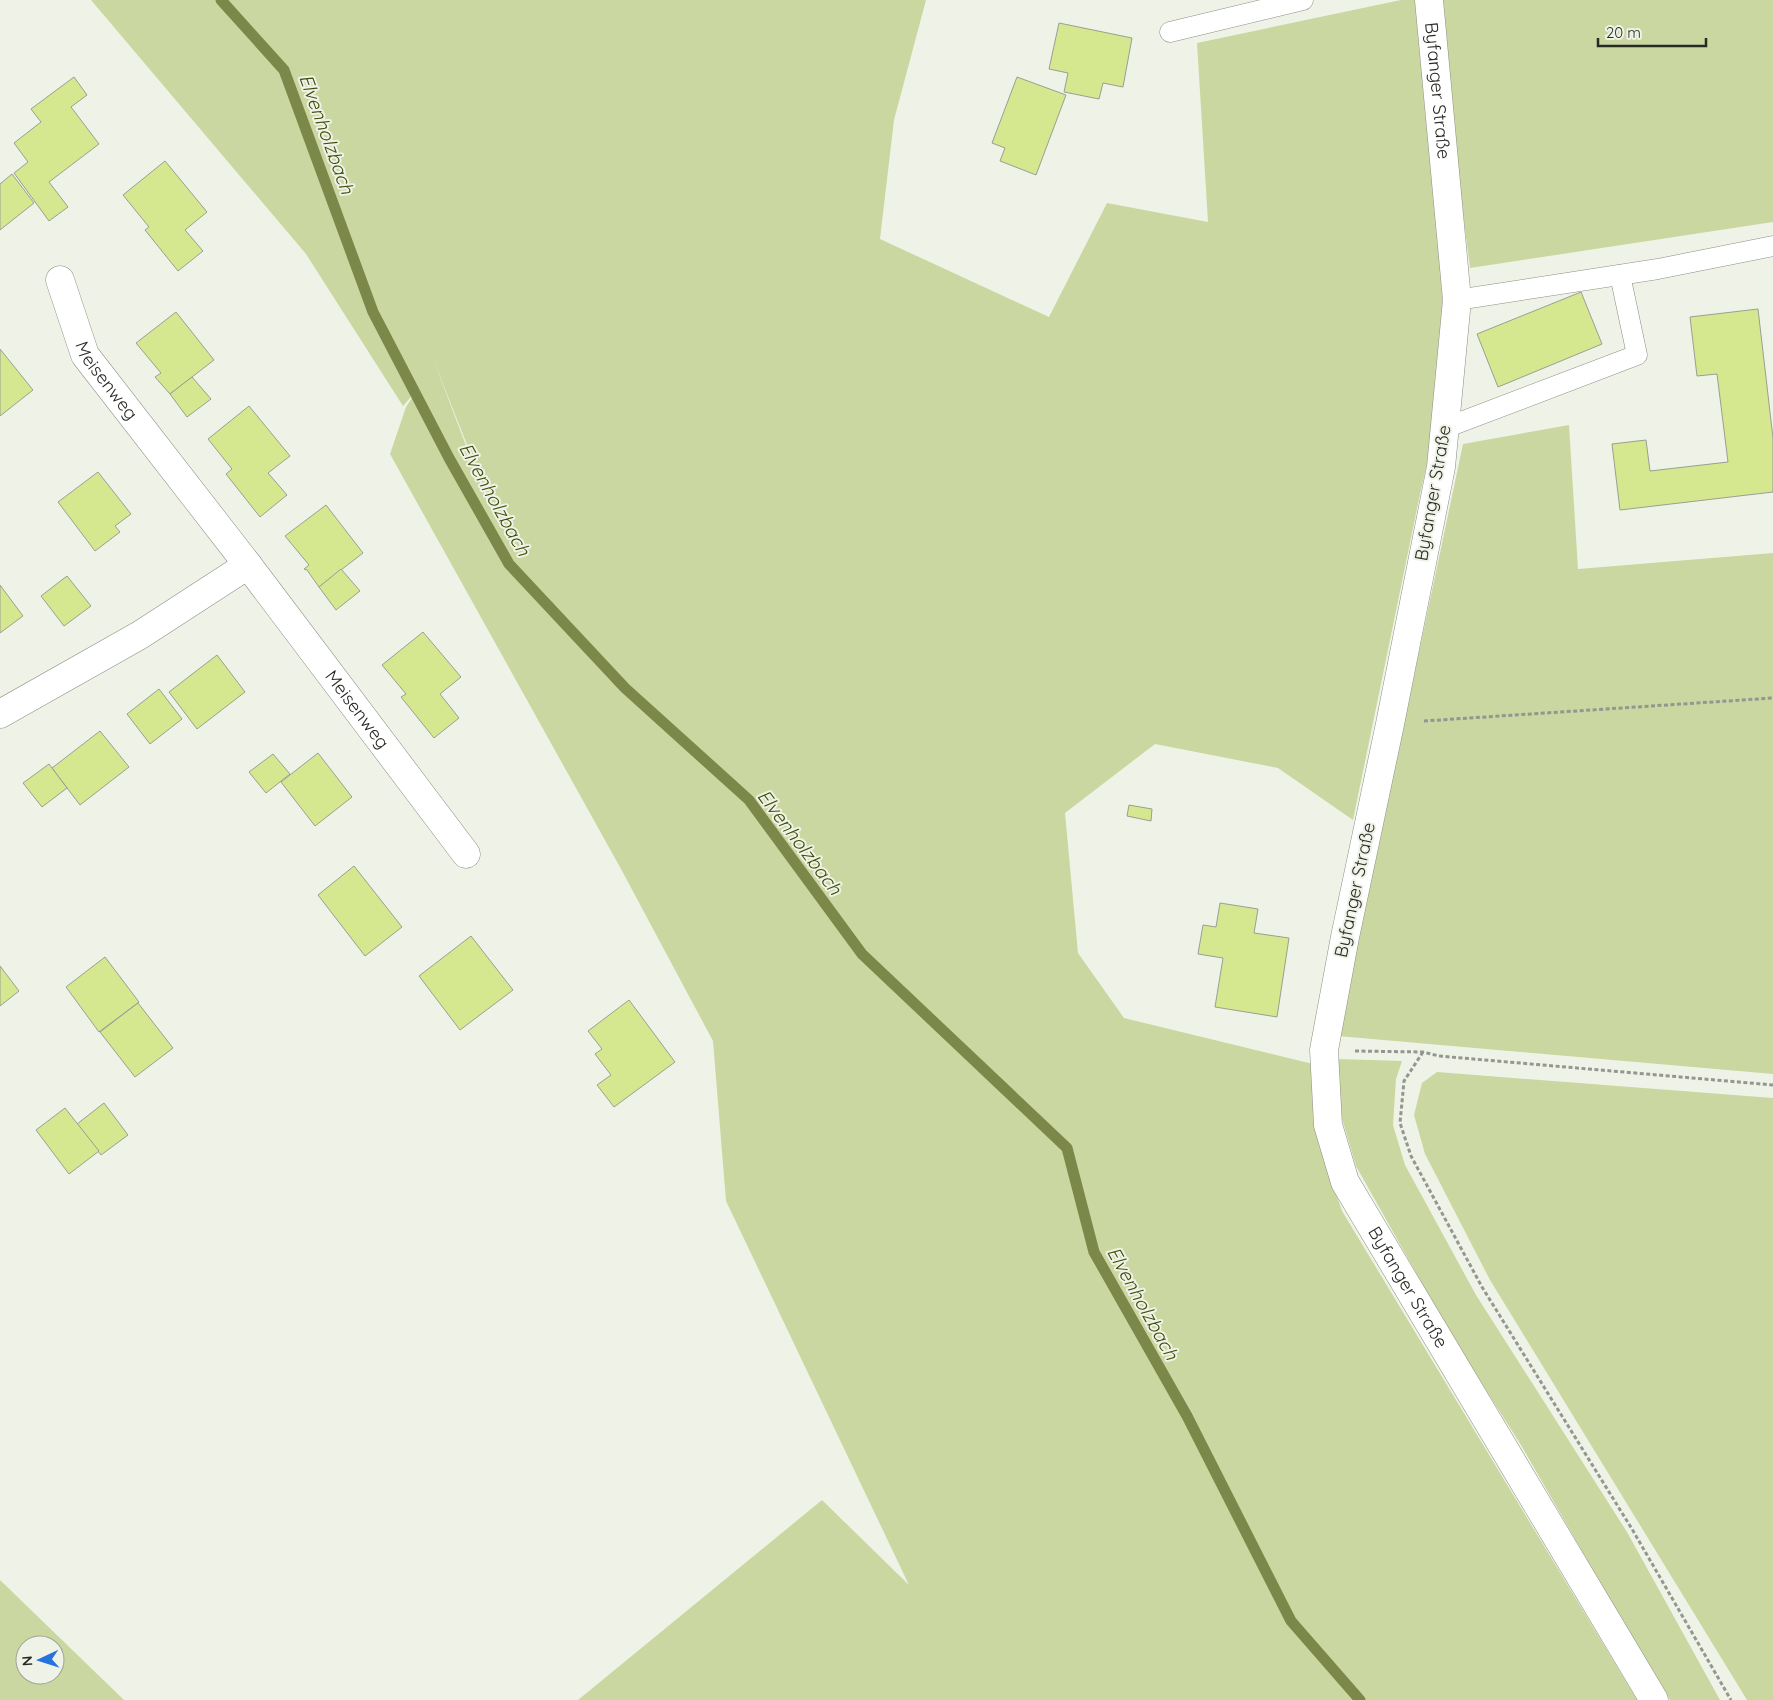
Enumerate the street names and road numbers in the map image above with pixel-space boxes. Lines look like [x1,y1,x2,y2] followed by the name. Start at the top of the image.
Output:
[1420,21,1456,160] street label: Byfanger Straße
[70,338,143,424] street label: Meisenweg
[1409,423,1456,563] street label: Byfanger Straße
[320,665,395,753] street label: Meisenweg
[1329,820,1380,960] street label: Byfanger Straße
[1363,1222,1453,1352] street label: Byfanger Straße

